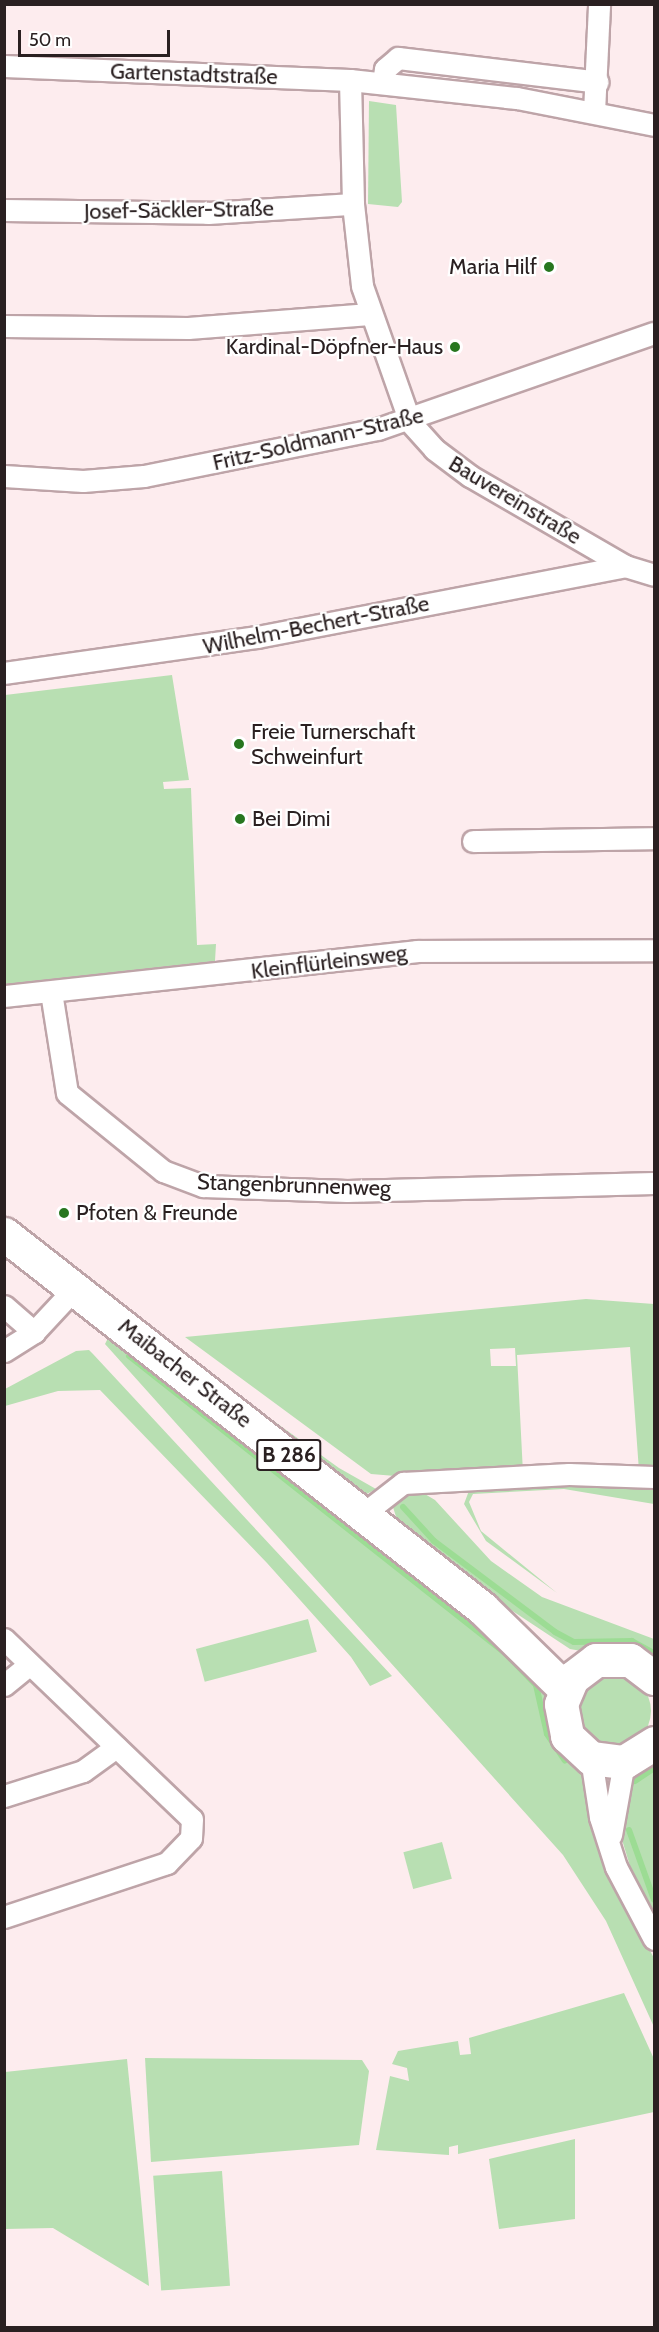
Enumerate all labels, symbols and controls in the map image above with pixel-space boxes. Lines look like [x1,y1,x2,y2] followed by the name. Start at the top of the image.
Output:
[21,18,172,56] scale bar
[29,29,71,51] text: 50 m
[110,58,278,90] street label: Gartenstadtstraße
[84,195,274,225] street label: Josef-Säckler-Straße
[449,254,537,280] place label: Maria Hilf
[542,260,556,274] marker: Maria Hilf
[226,334,443,360] place label: Kardinal-Döpfner-Haus
[448,340,462,354] marker: Kardinal-Döpfner-Haus
[210,402,426,476] street label: Fritz-Soldmann-Straße
[444,450,586,550] street label: Bauvereinstraße
[201,590,431,660] street label: Wilhelm-Bechert-Straße
[251,718,415,770] place label: Freie Turnerschaft Schweinfurt
[232,737,246,751] marker: Freie Turnerschaft Schweinfurt
[252,806,330,832] place label: Bei Dimi
[233,812,247,826] marker: Bei Dimi
[249,939,409,985] street label: Kleinflürleinsweg
[197,1168,391,1202] street label: Stangenbrunnenweg
[76,1200,238,1226] place label: Pfoten & Freunde
[57,1206,71,1220] marker: Pfoten & Freunde
[113,1313,257,1433] street label: Maibacher Straße
[256,1437,322,1473] road number: B 286

